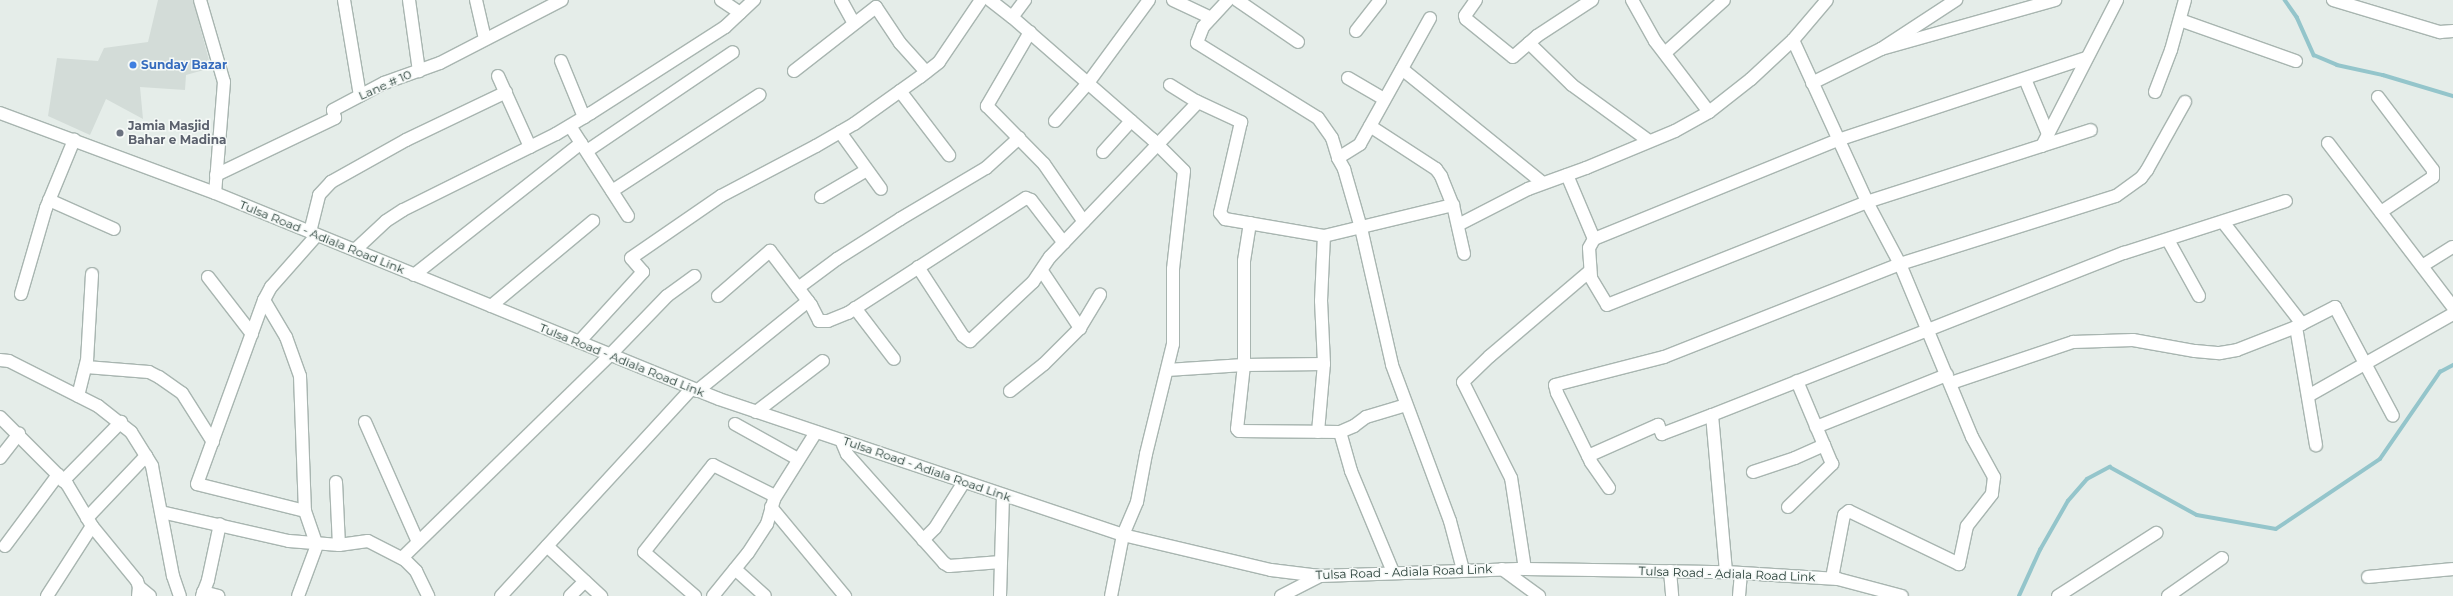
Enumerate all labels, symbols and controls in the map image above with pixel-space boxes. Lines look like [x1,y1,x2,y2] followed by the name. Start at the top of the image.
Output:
[141,58,227,72] place label: Sunday Bazar
[128,60,138,70] marker: Sunday Bazar
[356,67,414,103] street label: Lane # 10
[128,119,226,147] place label: Jamia Masjid Bahar e Madina
[115,128,125,138] marker: Jamia Masjid Bahar e Madina
[237,197,407,277] street label: Tulsa Road - Adiala Road Link
[537,320,707,400] street label: Tulsa Road - Adiala Road Link
[841,433,1013,505] street label: Tulsa Road - Adiala Road Link
[1315,562,1493,582] street label: Tulsa Road - Adiala Road Link
[1638,564,1816,584] street label: Tulsa Road - Adiala Road Link

